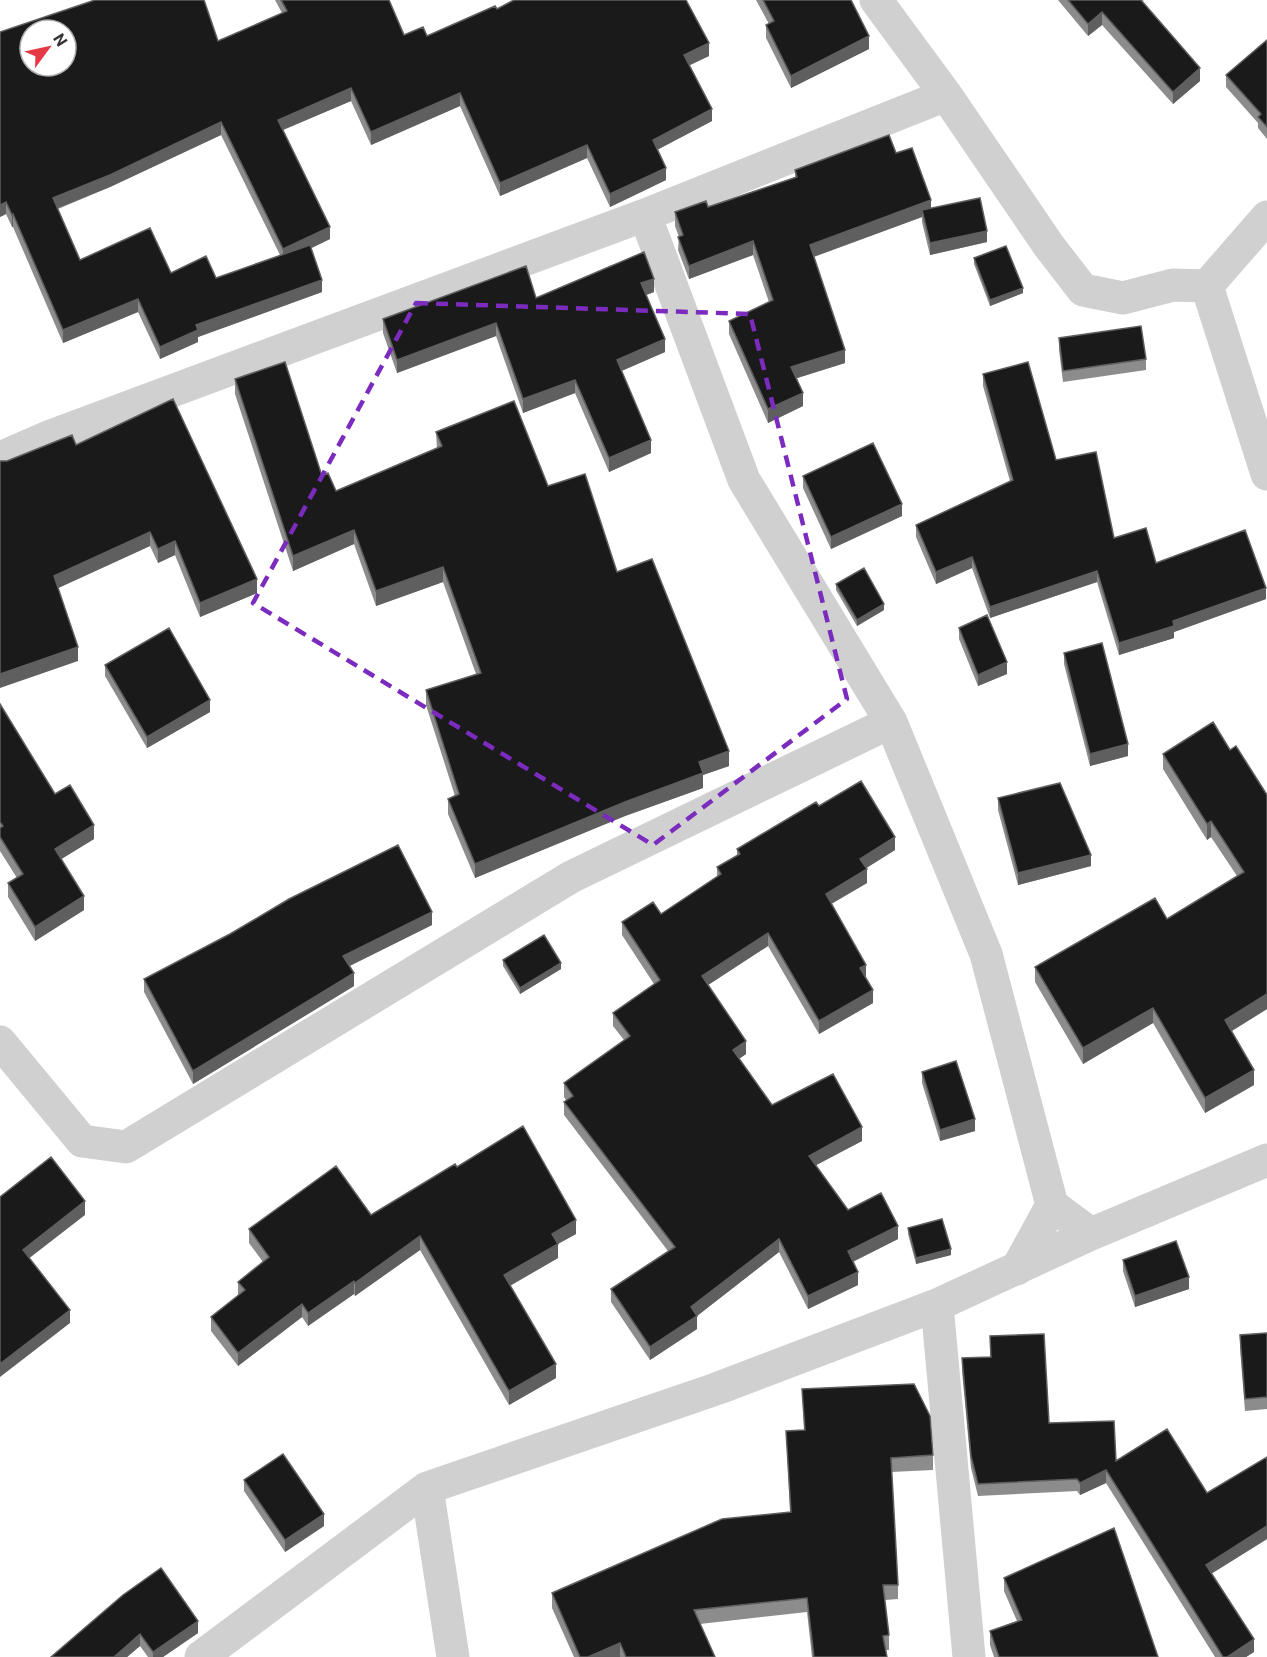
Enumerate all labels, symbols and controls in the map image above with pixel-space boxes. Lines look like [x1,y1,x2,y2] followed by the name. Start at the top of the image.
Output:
[18,18,78,78] north arrow
[49,30,71,50] text: N

